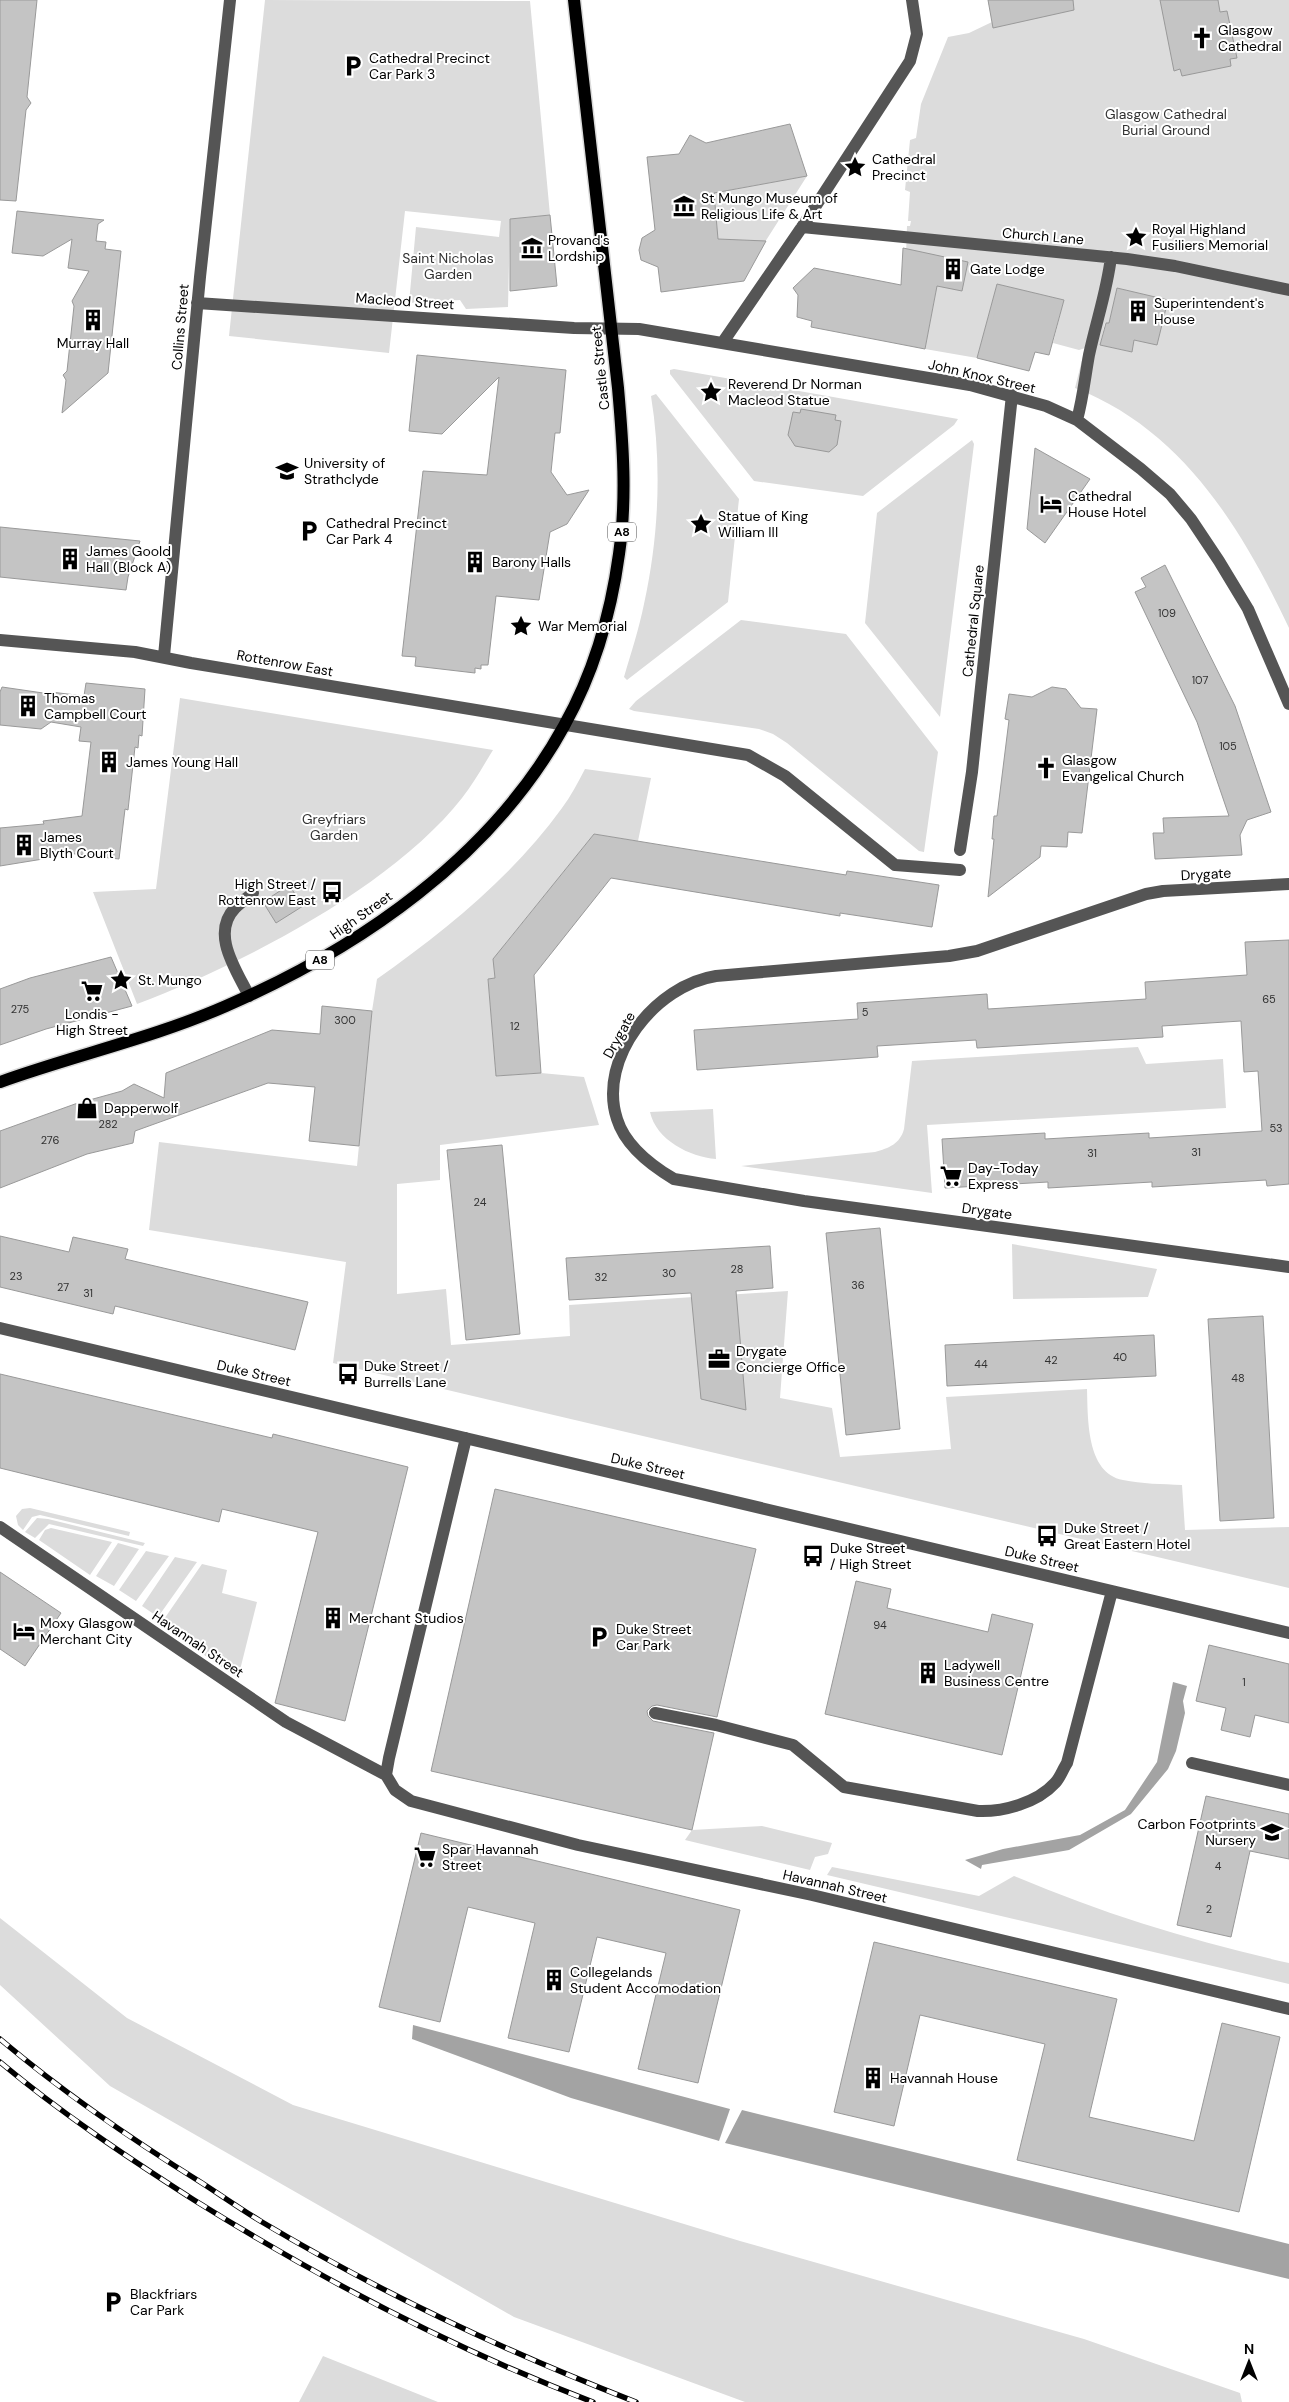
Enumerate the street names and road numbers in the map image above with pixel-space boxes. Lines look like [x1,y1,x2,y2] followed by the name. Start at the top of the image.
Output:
[1001,223,1085,249] street label: Church Lane
[167,283,193,371] street label: Collins Street
[355,289,455,313] street label: Macleod Street
[587,325,613,411] street label: Castle Street
[927,355,1037,397] street label: John Knox Street
[608,522,636,542] road number: A8
[958,564,988,678] street label: Cathedral Square
[235,646,335,680] street label: Rottenrow East
[1180,864,1232,884] street label: Drygate
[326,887,396,943] street label: High Street
[306,950,334,970] road number: A8
[599,1008,639,1062] street label: Drygate
[961,1199,1013,1223] street label: Drygate
[215,1356,293,1390] street label: Duke Street
[609,1449,687,1483] street label: Duke Street
[1003,1542,1081,1576] street label: Duke Street
[149,1607,247,1681] street label: Havannah Street
[781,1865,889,1907] street label: Havannah Street

